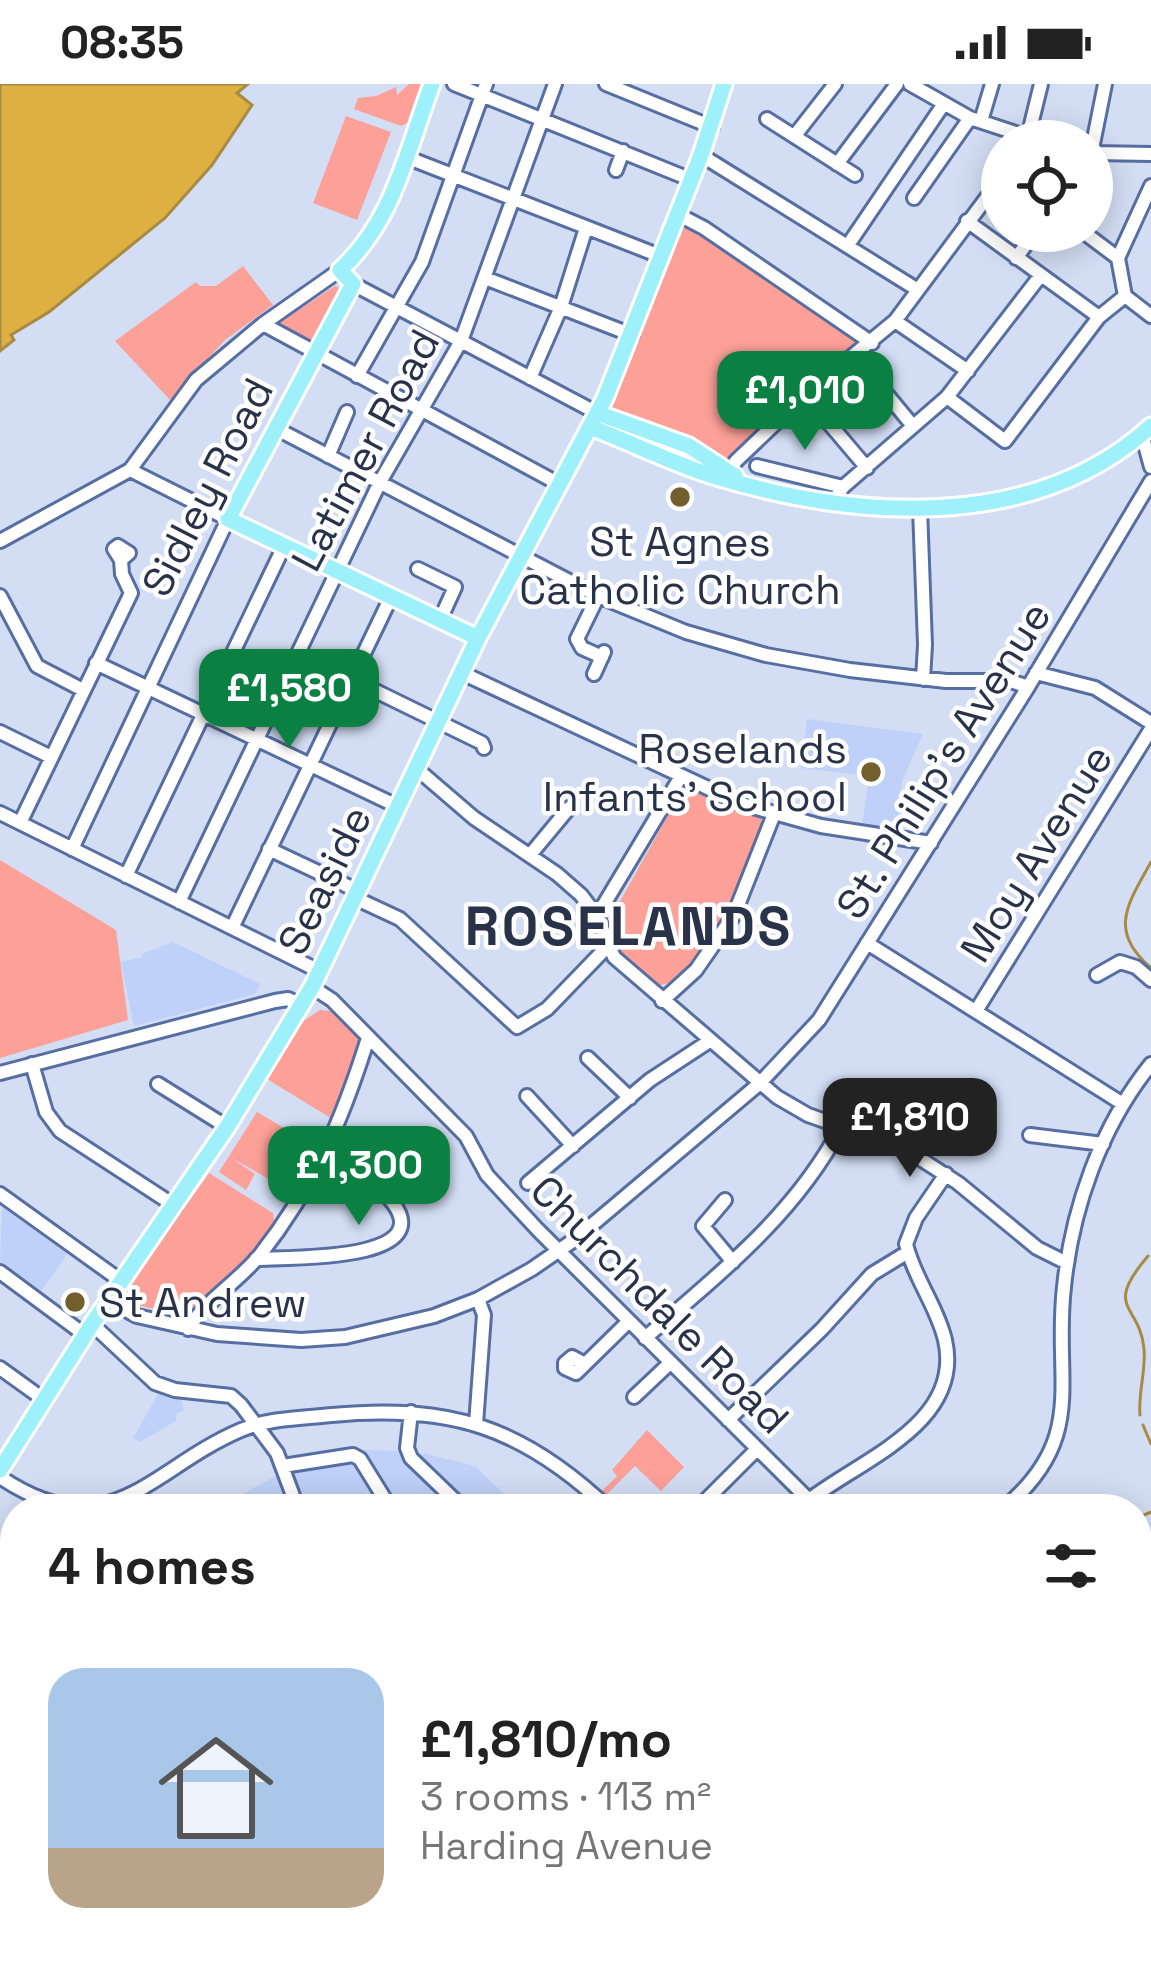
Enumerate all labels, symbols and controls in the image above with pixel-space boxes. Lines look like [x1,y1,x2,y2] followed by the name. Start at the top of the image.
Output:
[60,14,184,71] text: 08:35
[981,120,1113,252] map controls
[981,120,1113,252] button: locate
[280,320,451,580] street label: Latimer Road
[707,351,903,453] pin: £1,010
[744,365,866,414] text: £1,010
[130,369,285,605] street label: Sidley Road
[667,484,693,510] marker: St Agnes Catholic Church
[519,515,841,616] place label: St Agnes Catholic Church
[825,592,1062,929] street label: St. Philip's Avenue
[191,649,387,751] pin: £1,580
[226,663,352,712] text: £1,580
[543,722,847,823] place label: Roselands Infants' School
[949,735,1124,972] street label: Moy Avenue
[858,759,884,785] marker: Roselands Infants' School
[266,797,383,963] street label: Seaside
[465,892,793,961] district label: ROSELANDS
[812,1078,1008,1180] pin: £1,810
[850,1092,970,1141] text: £1,810
[261,1126,457,1228] pin: £1,300
[295,1140,423,1189] text: £1,300
[519,1164,800,1445] street label: Churchdale Road
[99,1276,307,1329] place label: St Andrew
[62,1289,88,1315] marker: St Andrew
[1038,1533,1104,1599] icon: filters
[48,1534,256,1599] text: 4 homes
[420,1707,672,1772] text: £1,810/mo
[144,1716,288,1860] icon: home
[420,1772,711,1821] text: 3 rooms · 113 m²
[420,1821,713,1870] text: Harding Avenue

